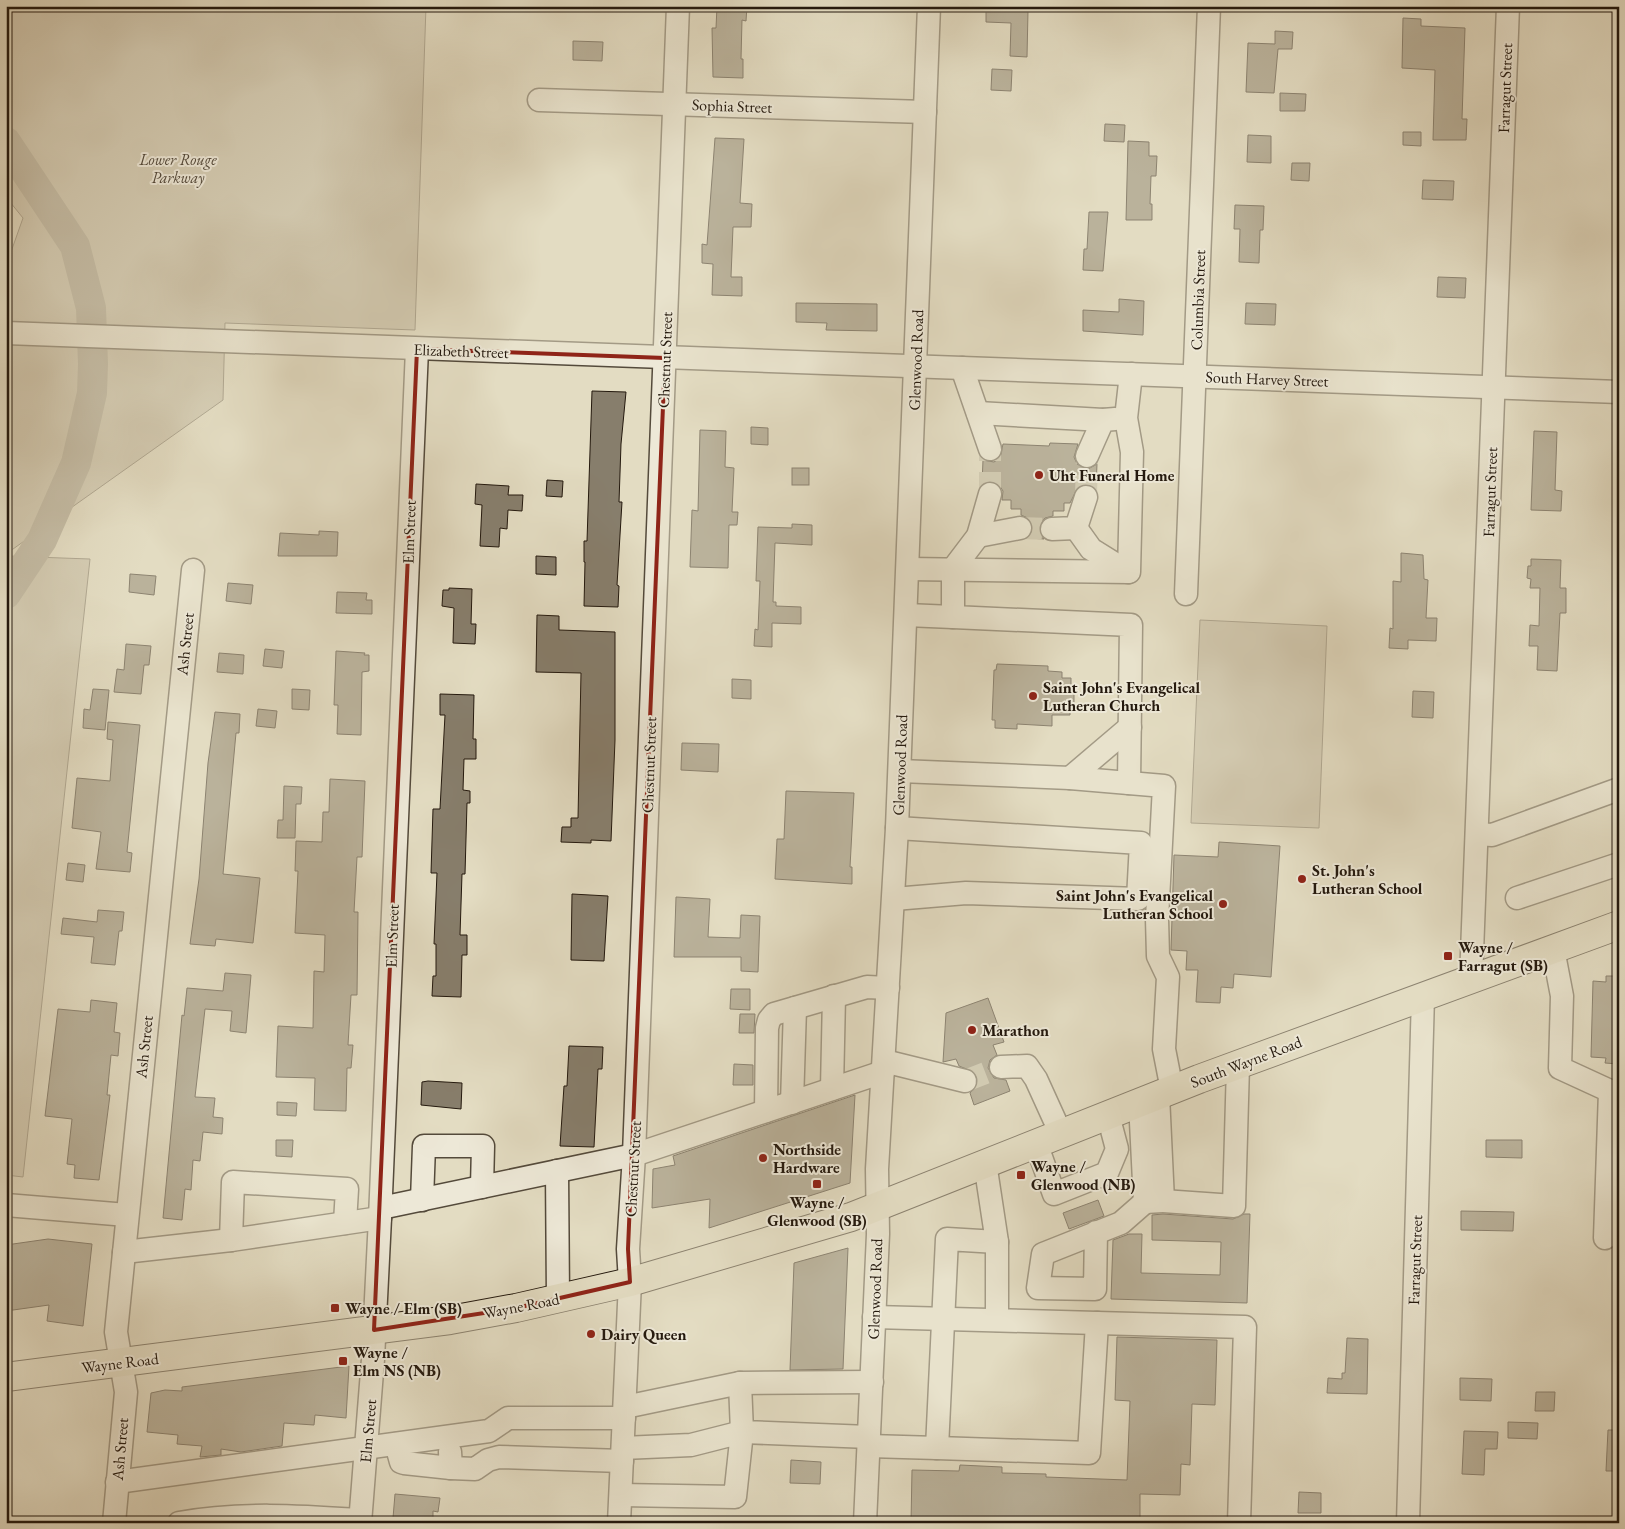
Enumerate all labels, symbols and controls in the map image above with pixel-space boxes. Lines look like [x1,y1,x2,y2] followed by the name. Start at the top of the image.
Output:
[1493,43,1517,133] street label: Farragut Street
[691,94,773,118] street label: Sophia Street
[138,149,217,188] park label: Lower Rouge Parkway
[1186,249,1210,351] street label: Columbia Street
[904,308,928,411] street label: Glenwood Road
[653,312,677,408] street label: Chestnut Street
[413,339,509,363] street label: Elizabeth Street
[1205,366,1329,392] street label: South Harvey Street
[1478,447,1502,537] street label: Farragut Street
[1049,465,1175,486] place label: Uht Funeral Home
[1033,469,1045,481] marker: Uht Funeral Home
[397,500,421,564] street label: Elm Street
[171,612,199,677] street label: Ash Street
[1043,677,1200,716] place label: Saint John's Evangelical Lutheran Church
[1027,690,1039,702] marker: Saint John's Evangelical Lutheran Church
[888,713,912,816] street label: Glenwood Road
[637,717,661,813] street label: Chestnut Street
[1312,860,1423,899] place label: St. John's Lutheran School
[1296,873,1308,885] marker: St. John's Lutheran School
[1056,885,1213,924] place label: Saint John's Evangelical Lutheran School
[1217,898,1229,910] marker: Saint John's Evangelical Lutheran School
[380,904,404,968] street label: Elm Street
[1458,937,1548,976] place label: Wayne / Farragut (SB)
[1442,950,1454,962] marker: Wayne / Farragut (SB)
[130,1015,158,1080] street label: Ash Street
[982,1020,1049,1041] place label: Marathon
[966,1024,978,1036] marker: Marathon
[1187,1031,1306,1093] street label: South Wayne Road
[620,1120,646,1218] street label: Chestnut Street
[773,1139,841,1178] place label: Northside Hardware
[757,1152,769,1164] marker: Northside Hardware
[1031,1156,1135,1195] place label: Wayne / Glenwood (NB)
[1015,1169,1027,1181] marker: Wayne / Glenwood (NB)
[811,1178,823,1190] marker: Wayne / Glenwood (SB)
[767,1192,867,1231] place label: Wayne / Glenwood (SB)
[1403,1215,1427,1305] street label: Farragut Street
[863,1237,887,1340] street label: Glenwood Road
[481,1288,562,1324] street label: Wayne Road
[345,1298,462,1319] place label: Wayne / Elm (SB)
[329,1302,341,1314] marker: Wayne / Elm (SB)
[601,1324,686,1345] place label: Dairy Queen
[585,1328,597,1340] marker: Dairy Queen
[353,1342,441,1381] place label: Wayne / Elm NS (NB)
[80,1348,161,1378] street label: Wayne Road
[337,1355,349,1367] marker: Wayne / Elm NS (NB)
[355,1398,381,1464] street label: Elm Street
[107,1417,133,1482] street label: Ash Street

